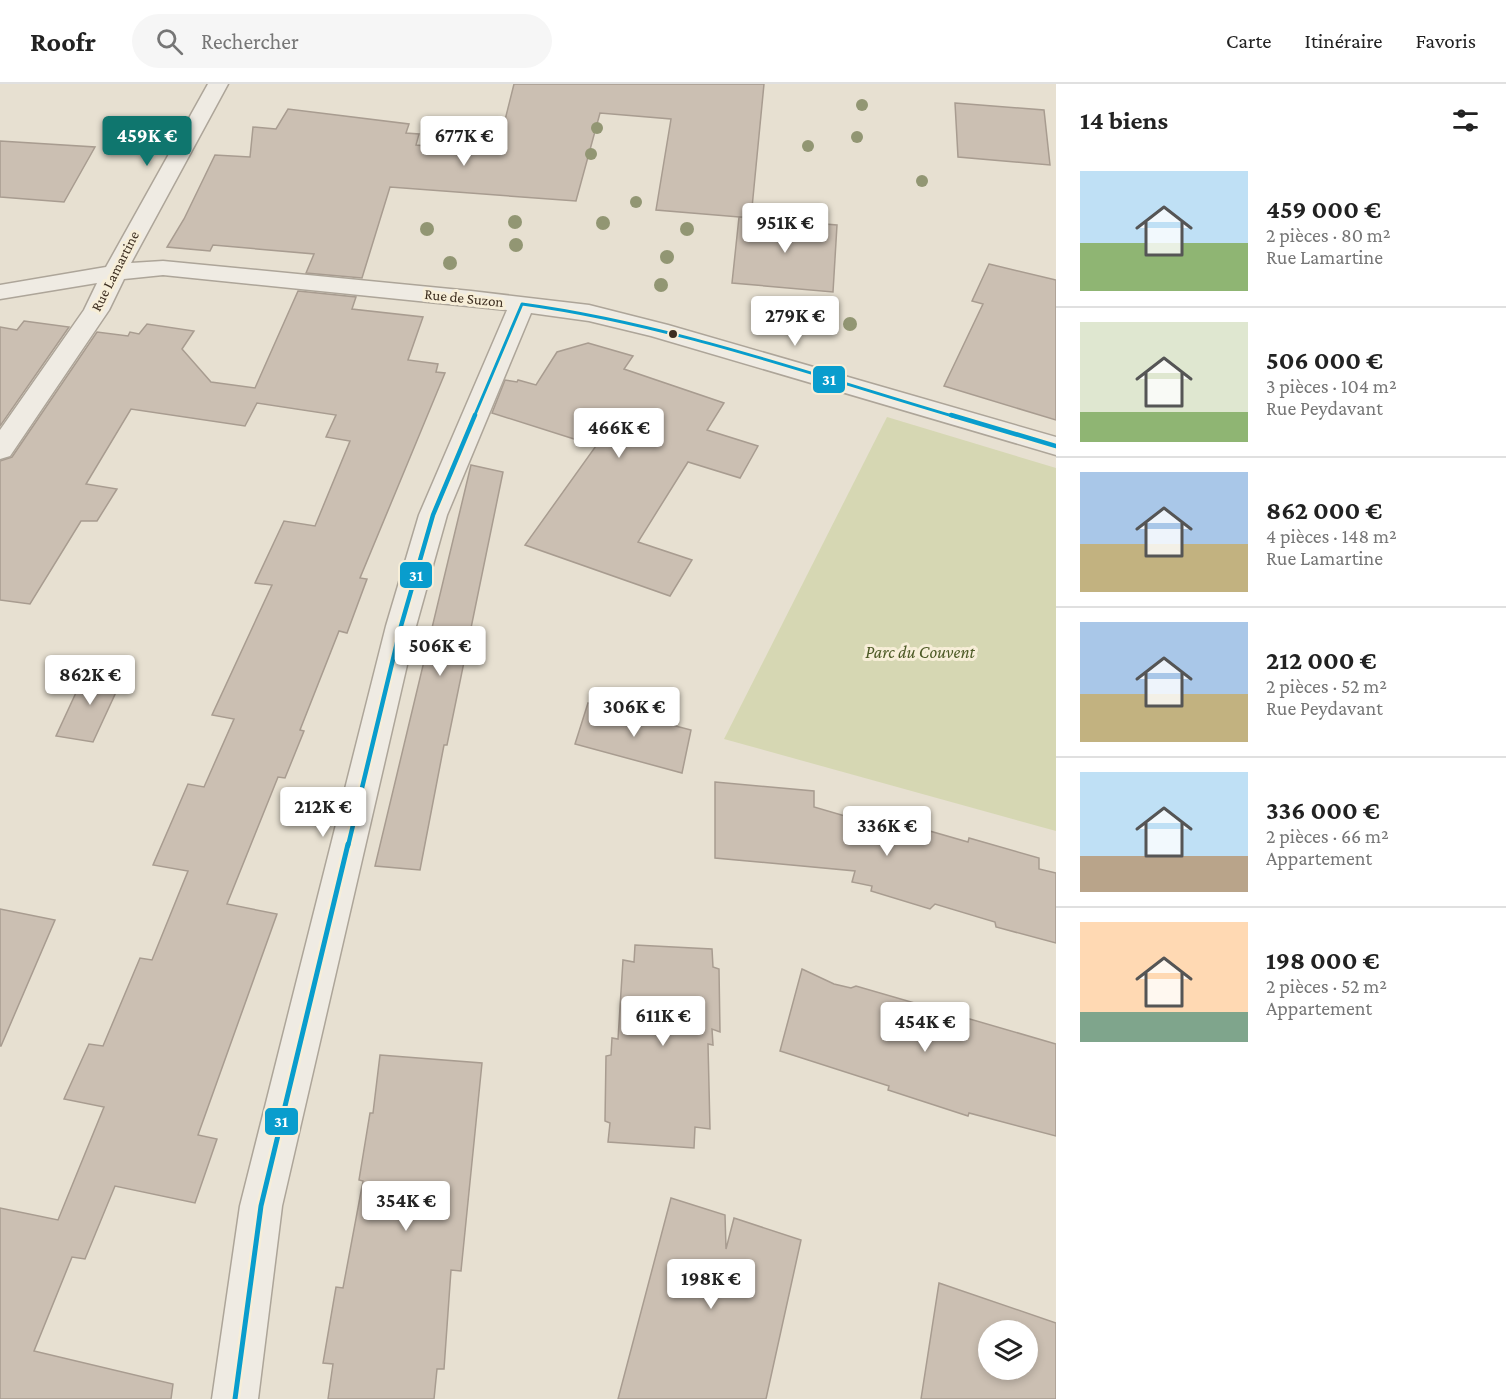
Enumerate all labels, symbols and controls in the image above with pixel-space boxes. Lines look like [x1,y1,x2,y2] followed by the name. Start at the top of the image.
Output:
[132,14,552,68] search box
[153,25,186,58] icon: search
[30,26,96,57] text: Roofr
[201,29,299,54] text: Rechercher
[1226,29,1272,53] text: Carte
[1305,29,1382,53] text: Itinéraire
[1415,29,1476,53] text: Favoris
[1449,104,1482,137] icon: filters
[1080,106,1168,135] text: 14 biens
[98,116,196,167] pin: 459K €
[415,116,513,167] pin: 677K €
[117,124,177,146] text: 459K €
[434,124,494,146] text: 677K €
[1128,195,1200,267] icon: home
[1266,195,1381,224] text: 459 000 €
[736,203,834,254] pin: 951K €
[756,211,814,233] text: 951K €
[1266,224,1391,246] text: 2 pièces · 80 m²
[88,228,142,314] street label: Rue Lamartine
[1266,246,1383,268] text: Rue Lamartine
[424,286,504,310] street label: Rue de Suzon
[746,296,844,347] pin: 279K €
[765,304,825,326] text: 279K €
[667,328,679,340] unlabelled marker
[1128,346,1200,418] icon: home
[1266,346,1383,375] text: 506 000 €
[812,365,846,394] line badge: 31
[822,371,836,388] text: 31
[1266,375,1397,397] text: 3 pièces · 104 m²
[1266,397,1383,419] text: Rue Peydavant
[570,408,668,459] pin: 466K €
[588,416,650,438] text: 466K €
[1128,496,1200,568] icon: home
[1266,496,1382,525] text: 862 000 €
[1266,525,1397,547] text: 4 pièces · 148 m²
[1266,547,1383,569] text: Rue Lamartine
[399,561,433,589] line badge: 31
[409,567,423,584] text: 31
[391,626,489,677] pin: 506K €
[409,634,471,656] text: 506K €
[865,642,976,662] park label: Parc du Couvent
[1128,646,1200,718] icon: home
[1266,646,1377,675] text: 212 000 €
[41,655,139,706] pin: 862K €
[59,663,121,685] text: 862K €
[1266,675,1387,697] text: 2 pièces · 52 m²
[585,687,683,738] pin: 306K €
[603,695,665,717] text: 306K €
[1266,697,1383,719] text: Rue Peydavant
[274,787,372,838] pin: 212K €
[294,795,352,817] text: 212K €
[1128,796,1200,868] icon: home
[1266,796,1380,825] text: 336 000 €
[838,806,936,857] pin: 336K €
[857,814,917,836] text: 336K €
[1266,825,1389,847] text: 2 pièces · 66 m²
[1266,847,1372,869] text: Appartement
[1128,946,1200,1018] icon: home
[1266,946,1380,975] text: 198 000 €
[1266,975,1387,997] text: 2 pièces · 52 m²
[614,996,712,1047] pin: 611K €
[1266,997,1372,1019] text: Appartement
[876,1002,974,1053] pin: 454K €
[635,1004,691,1026] text: 611K €
[894,1010,956,1032] text: 454K €
[264,1107,299,1136] line badge: 31
[274,1113,288,1130] text: 31
[357,1181,455,1232] pin: 354K €
[376,1189,436,1211] text: 354K €
[662,1259,760,1310] pin: 198K €
[681,1267,741,1289] text: 198K €
[978,1320,1038,1380] map controls
[978,1320,1038,1380] button: layers

